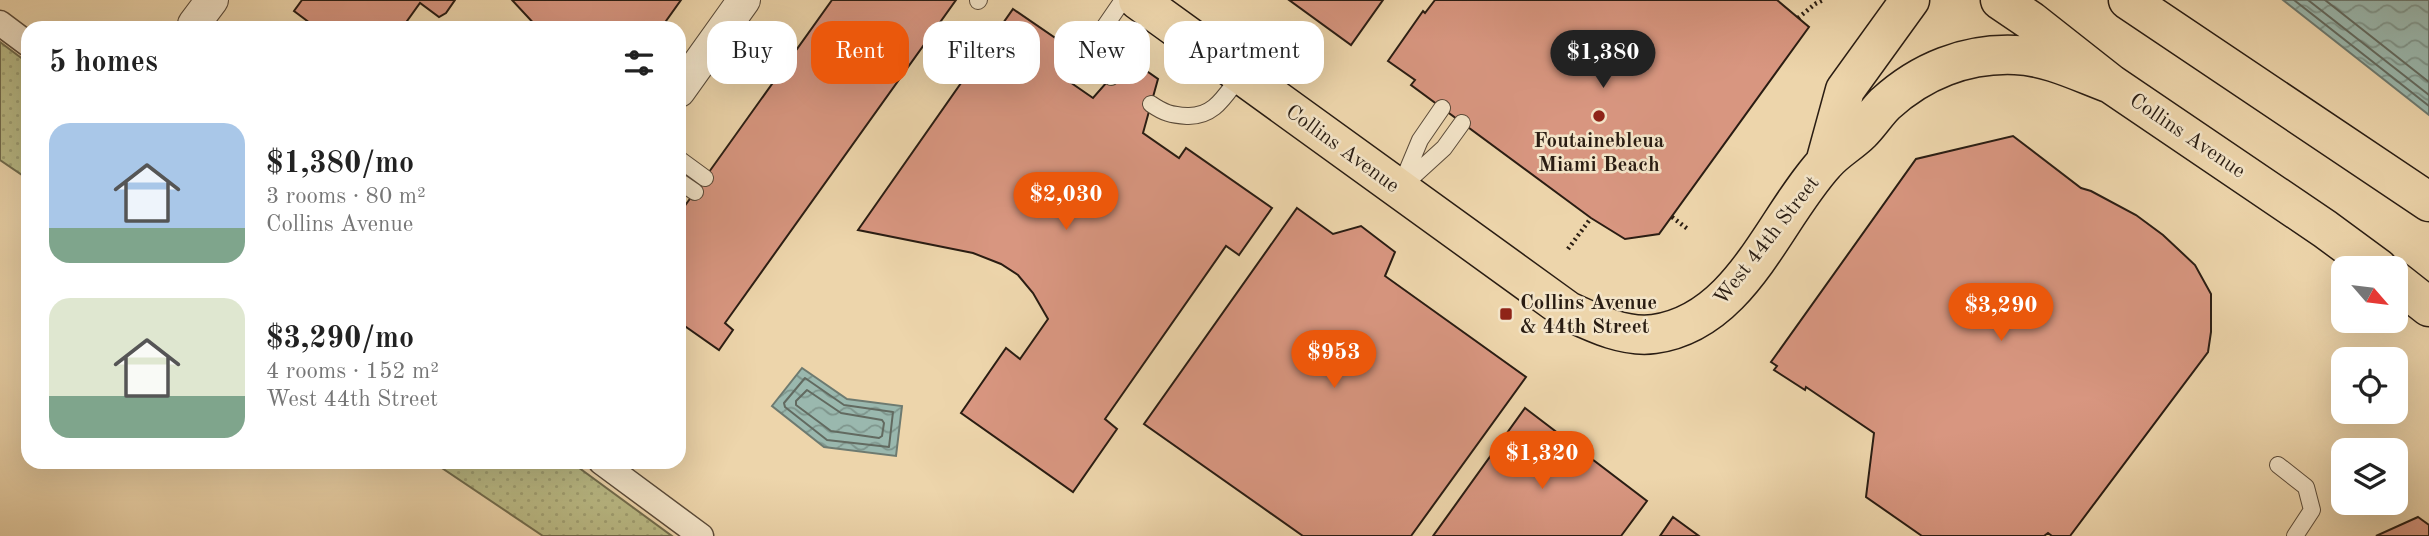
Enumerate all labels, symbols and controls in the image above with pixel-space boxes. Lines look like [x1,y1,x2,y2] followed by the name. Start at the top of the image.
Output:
[707,21,797,84] chip: Buy
[811,21,909,84] chip: Rent
[923,21,1040,84] chip: Filters
[1054,21,1150,84] chip: New
[1164,21,1324,84] chip: Apartment
[1546,31,1660,90] pin: $1,380
[1566,41,1640,64] text: $1,380
[620,44,658,82] icon: filters
[49,48,158,78] text: 5 homes
[2126,90,2249,183] street label: Collins Avenue
[1282,101,1403,197] street label: Collins Avenue
[1591,108,1607,124] marker: Foutainebleua Miami Beach
[1533,131,1665,176] place label: Foutainebleua Miami Beach
[266,149,414,179] text: $1,380/mo
[105,151,189,235] icon: home
[1009,173,1123,232] pin: $2,030
[1711,173,1824,309] street label: West 44th Street
[1029,183,1103,206] text: $2,030
[266,185,426,208] text: 3 rooms · 80 m²
[266,213,413,236] text: Collins Avenue
[2331,256,2408,332] north arrow
[2331,256,2408,515] map controls
[1944,284,2058,343] pin: $3,290
[1520,293,1657,338] place label: Collins Avenue & 44th Street
[1964,294,2038,317] text: $3,290
[1498,306,1514,322] marker: Collins Avenue & 44th Street
[266,324,414,354] text: $3,290/mo
[105,326,189,410] icon: home
[1293,330,1375,390] pin: $953
[1307,341,1361,364] text: $953
[2331,347,2408,424] button: locate
[266,360,439,383] text: 4 rooms · 152 m²
[266,388,438,411] text: West 44th Street
[1485,432,1599,491] pin: $1,320
[2331,438,2408,515] button: layers
[1505,442,1579,465] text: $1,320

